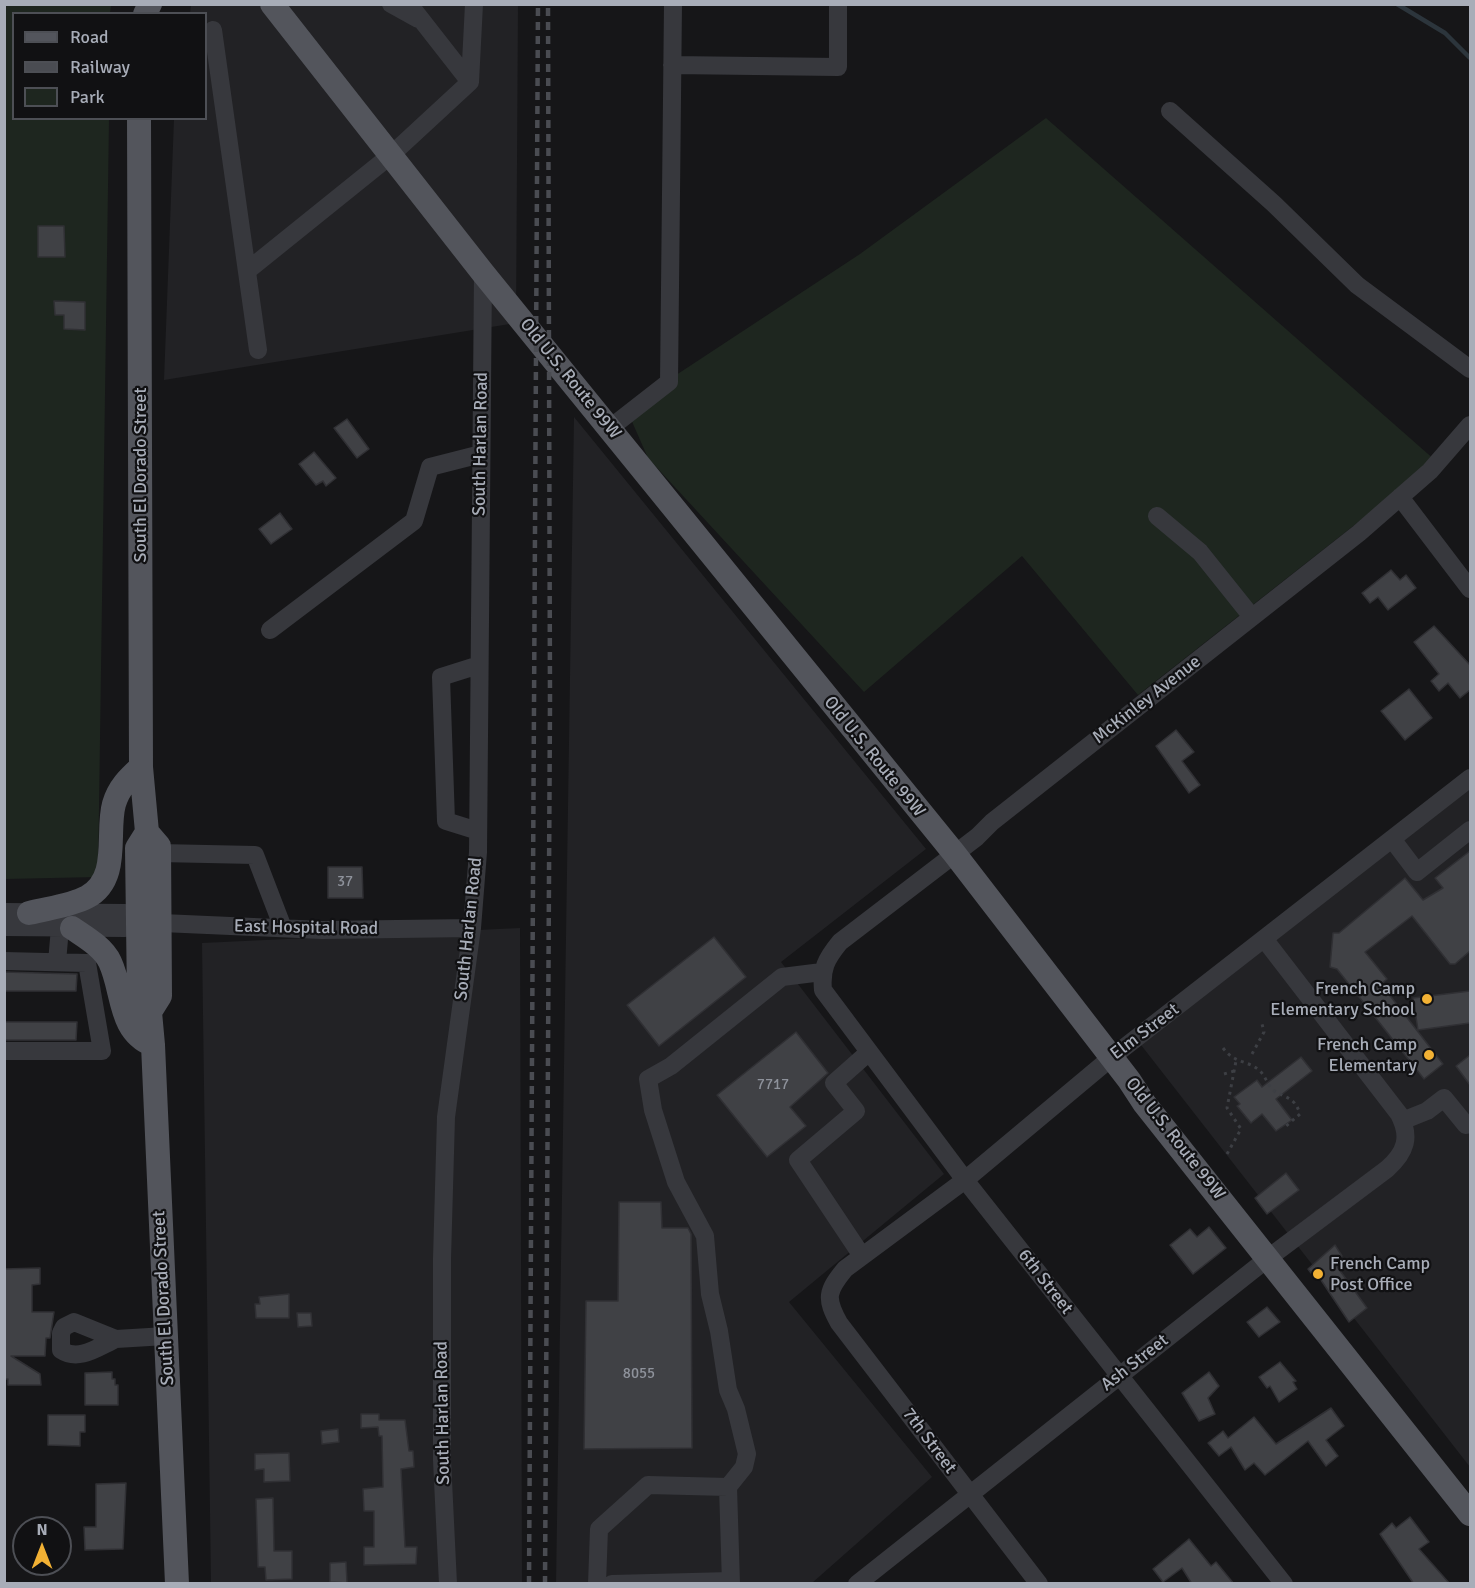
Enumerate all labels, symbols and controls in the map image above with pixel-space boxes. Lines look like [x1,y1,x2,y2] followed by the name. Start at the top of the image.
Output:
[12,12,207,120] legend
[70,26,109,48] text: Road
[70,56,130,78] text: Railway
[70,86,105,108] text: Park
[515,314,625,444] street label: Old U.S. Route 99W
[469,372,493,516] street label: South Harlan Road
[130,387,152,563] street label: South El Dorado Street
[1089,651,1205,749] street label: McKinley Avenue
[819,692,929,822] street label: Old U.S. Route 99W
[451,856,487,1002] street label: South Harlan Road
[337,873,353,891] house number: 37
[234,916,378,940] street label: East Hospital Road
[1270,978,1415,1020] place label: French Camp Elementary School
[1420,992,1434,1006] marker: French Camp Elementary School
[1106,999,1184,1065] street label: Elm Street
[1317,1034,1417,1076] place label: French Camp Elementary
[1422,1048,1436,1062] marker: French Camp Elementary
[1121,1074,1229,1204] street label: Old U.S. Route 99W
[757,1076,789,1094] house number: 7717
[149,1210,179,1386] street label: South El Dorado Street
[1013,1245,1077,1319] street label: 6th Street
[1330,1253,1430,1296] place label: French Camp Post Office
[1311,1267,1325,1281] marker: French Camp Post Office
[1097,1330,1173,1396] street label: Ash Street
[431,1341,455,1485] street label: South Harlan Road
[623,1365,655,1383] house number: 8055
[897,1404,961,1478] street label: 7th Street
[12,1516,72,1576] north arrow
[36,1520,48,1540] text: N

